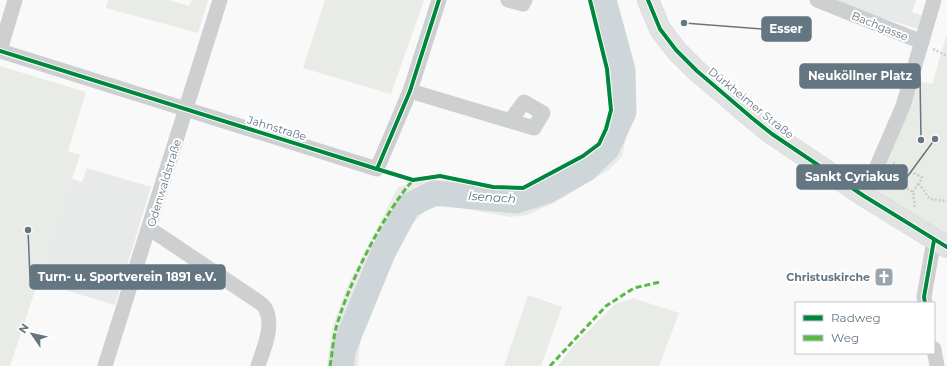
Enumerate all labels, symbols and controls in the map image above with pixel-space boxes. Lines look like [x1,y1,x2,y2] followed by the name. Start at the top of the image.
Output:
[850,8,911,44] street label: Bachgasse
[762,17,811,41] callout: Esser
[769,21,803,36] text: Esser
[706,64,797,142] street label: Dürkheimer Straße
[800,64,920,88] callout: Neuköllner Platz
[808,68,913,83] text: Neuköllner Platz
[245,112,309,144] street label: Jahnstraße
[144,137,184,229] street label: Odenwaldstraße
[797,165,907,189] callout: Sankt Cyriakus
[805,169,900,184] text: Sankt Cyriakus
[468,188,516,206] water label: Isenach
[30,265,225,289] callout: Turn- u. Sportverein 1891 e.V.
[873,266,895,288] church icon: Christuskirche
[38,269,216,284] text: Turn- u. Sportverein 1891 e.V.
[786,270,870,284] place label: Christuskirche
[795,302,935,354] legend
[831,310,881,325] text: Radweg
[12,314,52,354] north arrow
[15,321,32,336] text: N
[831,330,859,345] text: Weg

